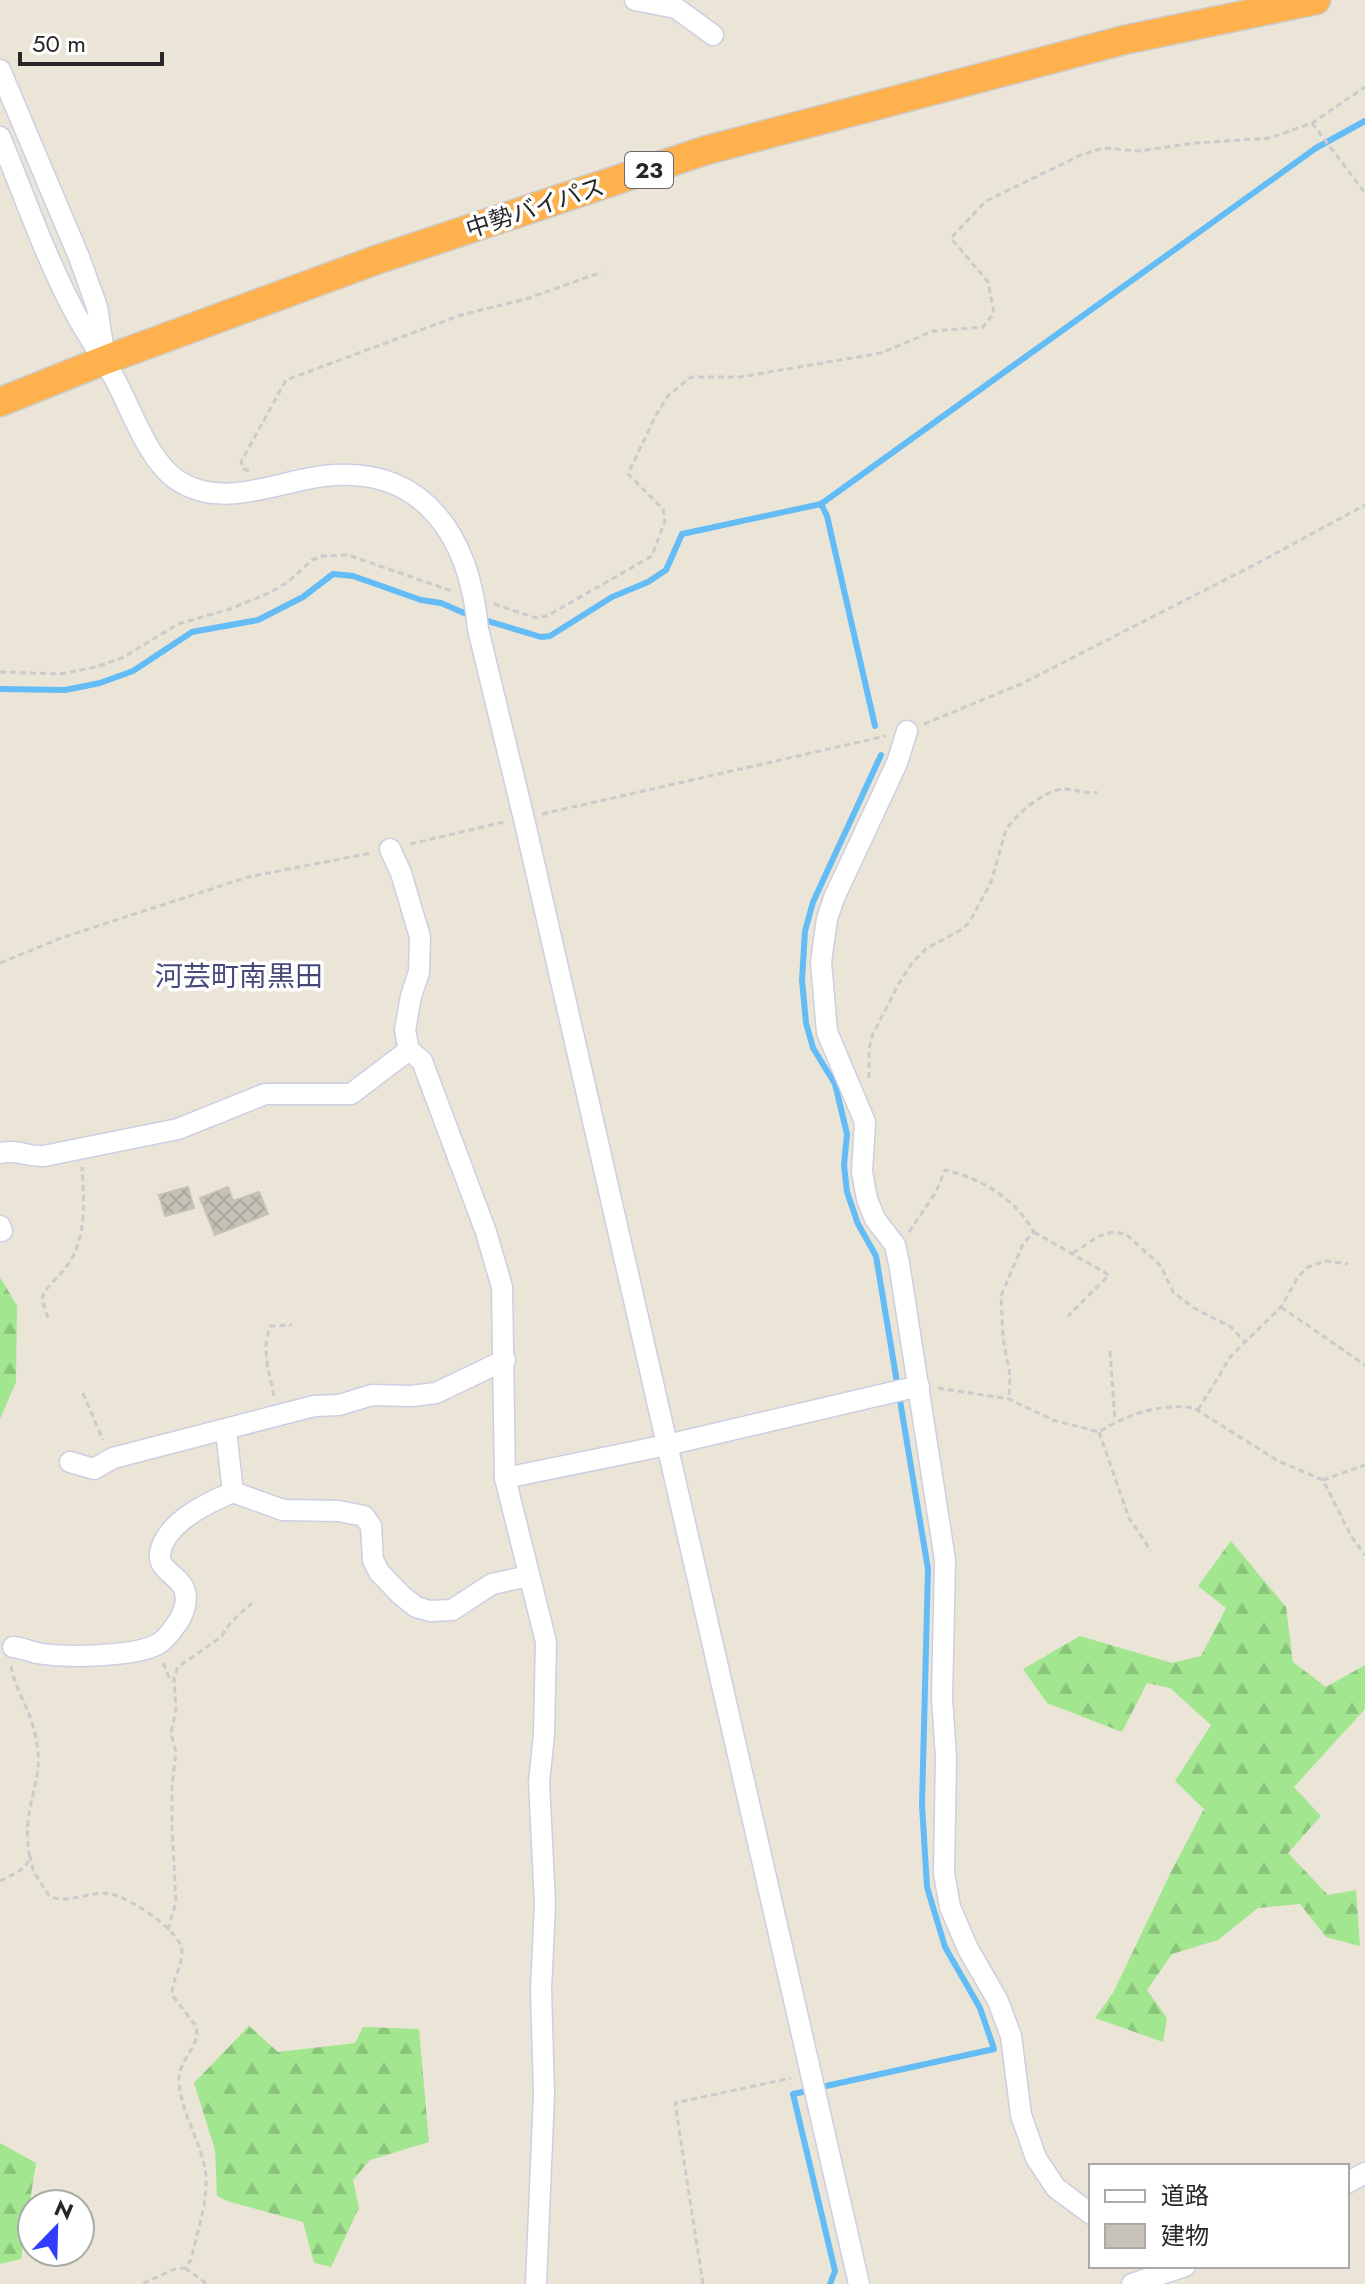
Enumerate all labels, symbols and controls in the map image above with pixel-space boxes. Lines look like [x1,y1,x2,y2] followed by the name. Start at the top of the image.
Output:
[20,16,162,66] scale bar
[32,26,86,61] text: 50 m
[625,152,673,188] road number: 23
[461,169,609,246] street label: 中勢バイパス
[155,956,323,997] district label: 河芸町南黒田
[1089,2164,1349,2268] legend
[1161,2178,1209,2213] text: 道路
[16,2188,96,2268] north arrow
[50,2191,78,2228] text: N
[1161,2218,1209,2253] text: 建物

